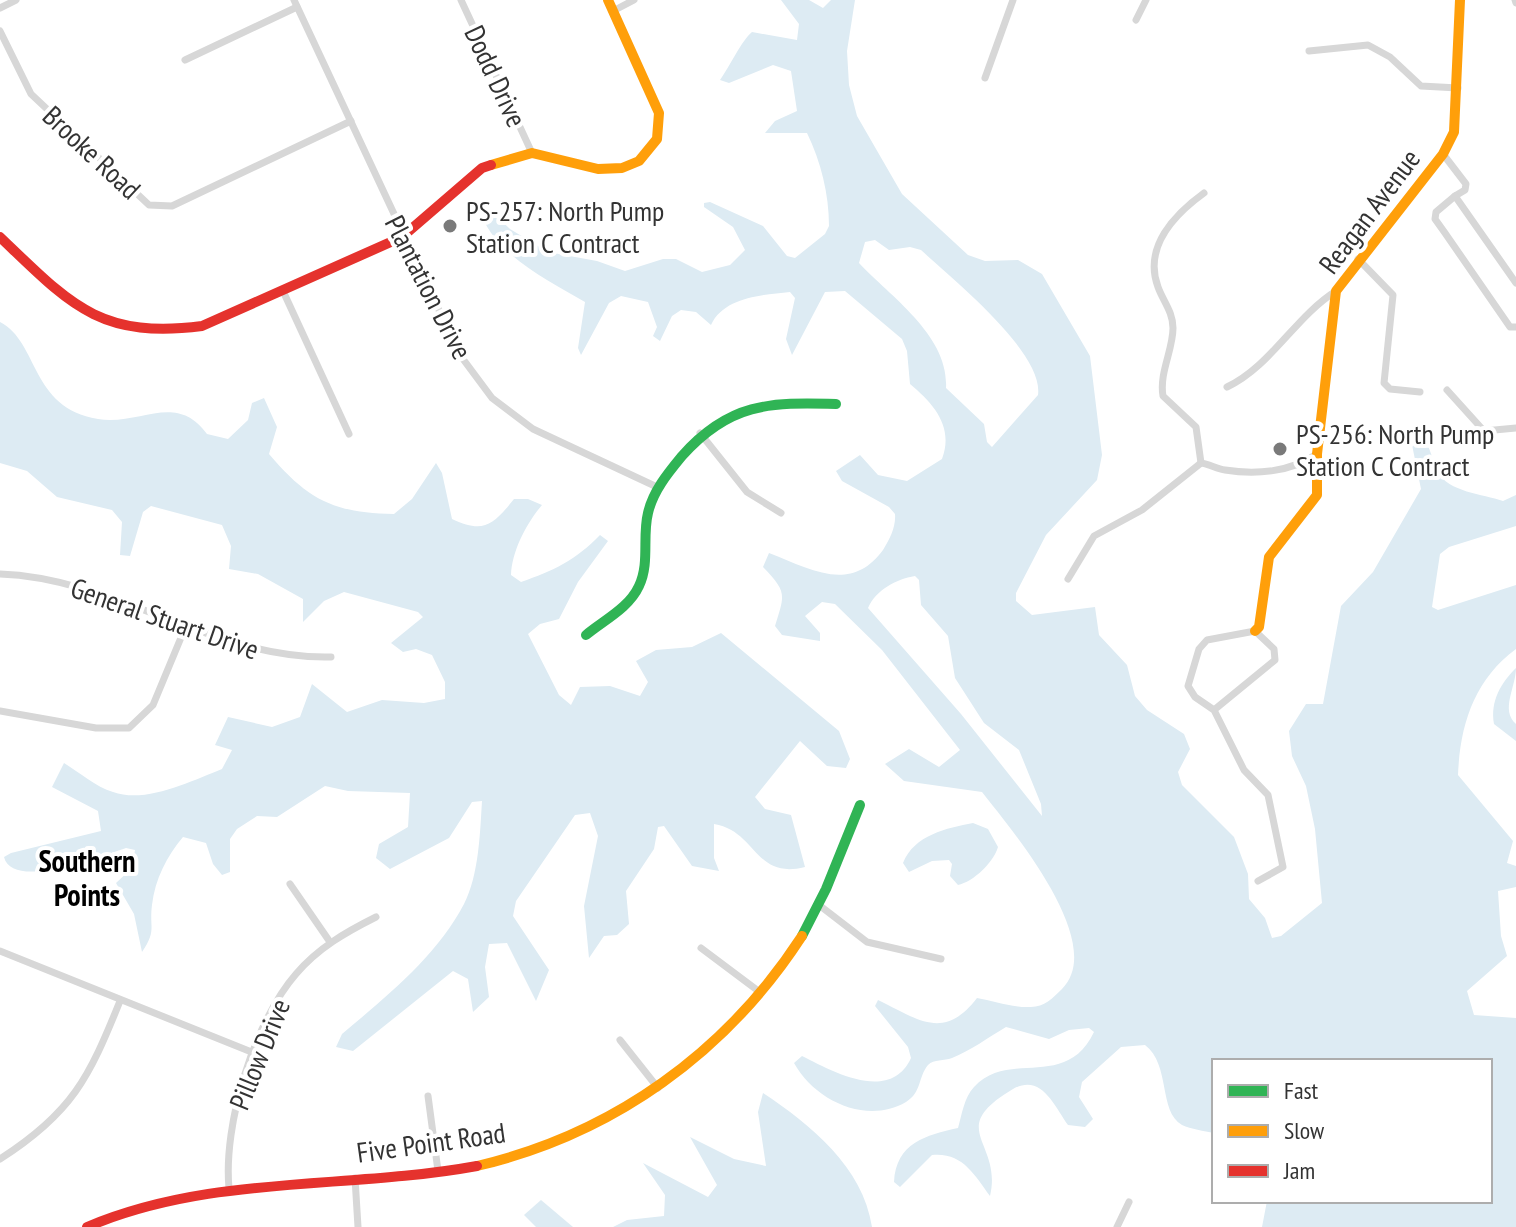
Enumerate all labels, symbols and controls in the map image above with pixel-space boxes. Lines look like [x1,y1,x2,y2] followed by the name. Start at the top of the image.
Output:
[456,19,536,133] street label: Dodd Drive
[35,97,149,207] street label: Brooke Road
[1310,141,1428,281] street label: Reagan Avenue
[466,192,664,261] place label: PS-257: North Pump Station C Contract
[377,209,481,365] street label: Plantation Drive
[441,217,459,235] marker: PS-257: North Pump Station C Contract
[1296,415,1494,484] place label: PS-256: North Pump Station C Contract
[1271,440,1289,458] marker: PS-256: North Pump Station C Contract
[66,569,264,667] street label: General Stuart Drive
[38,841,136,914] district label: Southern Points
[220,993,298,1115] street label: Pillow Drive
[1212,1059,1492,1203] legend
[1284,1075,1319,1106] text: Fast
[354,1113,508,1171] street label: Five Point Road
[1284,1115,1325,1146] text: Slow
[1283,1155,1315,1186] text: Jam

